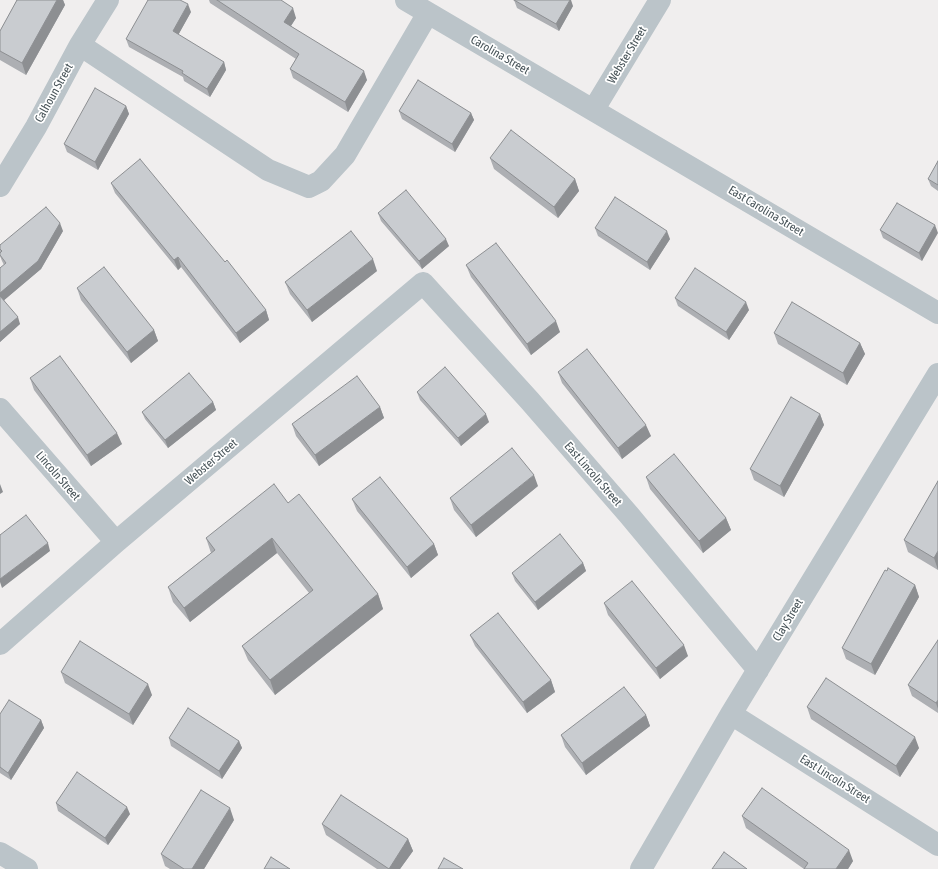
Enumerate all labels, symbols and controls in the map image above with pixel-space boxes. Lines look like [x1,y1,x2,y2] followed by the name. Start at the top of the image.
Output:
[604,24,650,86] street label: Webster Street
[468,32,532,78] street label: Carolina Street
[32,61,76,125] street label: Calhoun Street
[726,183,806,239] street label: East Carolina Street
[182,436,240,488] street label: Webster Street
[561,439,625,509] street label: East Lincoln Street
[33,449,83,503] street label: Lincoln Street
[770,596,806,644] street label: Clay Street
[797,752,873,806] street label: East Lincoln Street

